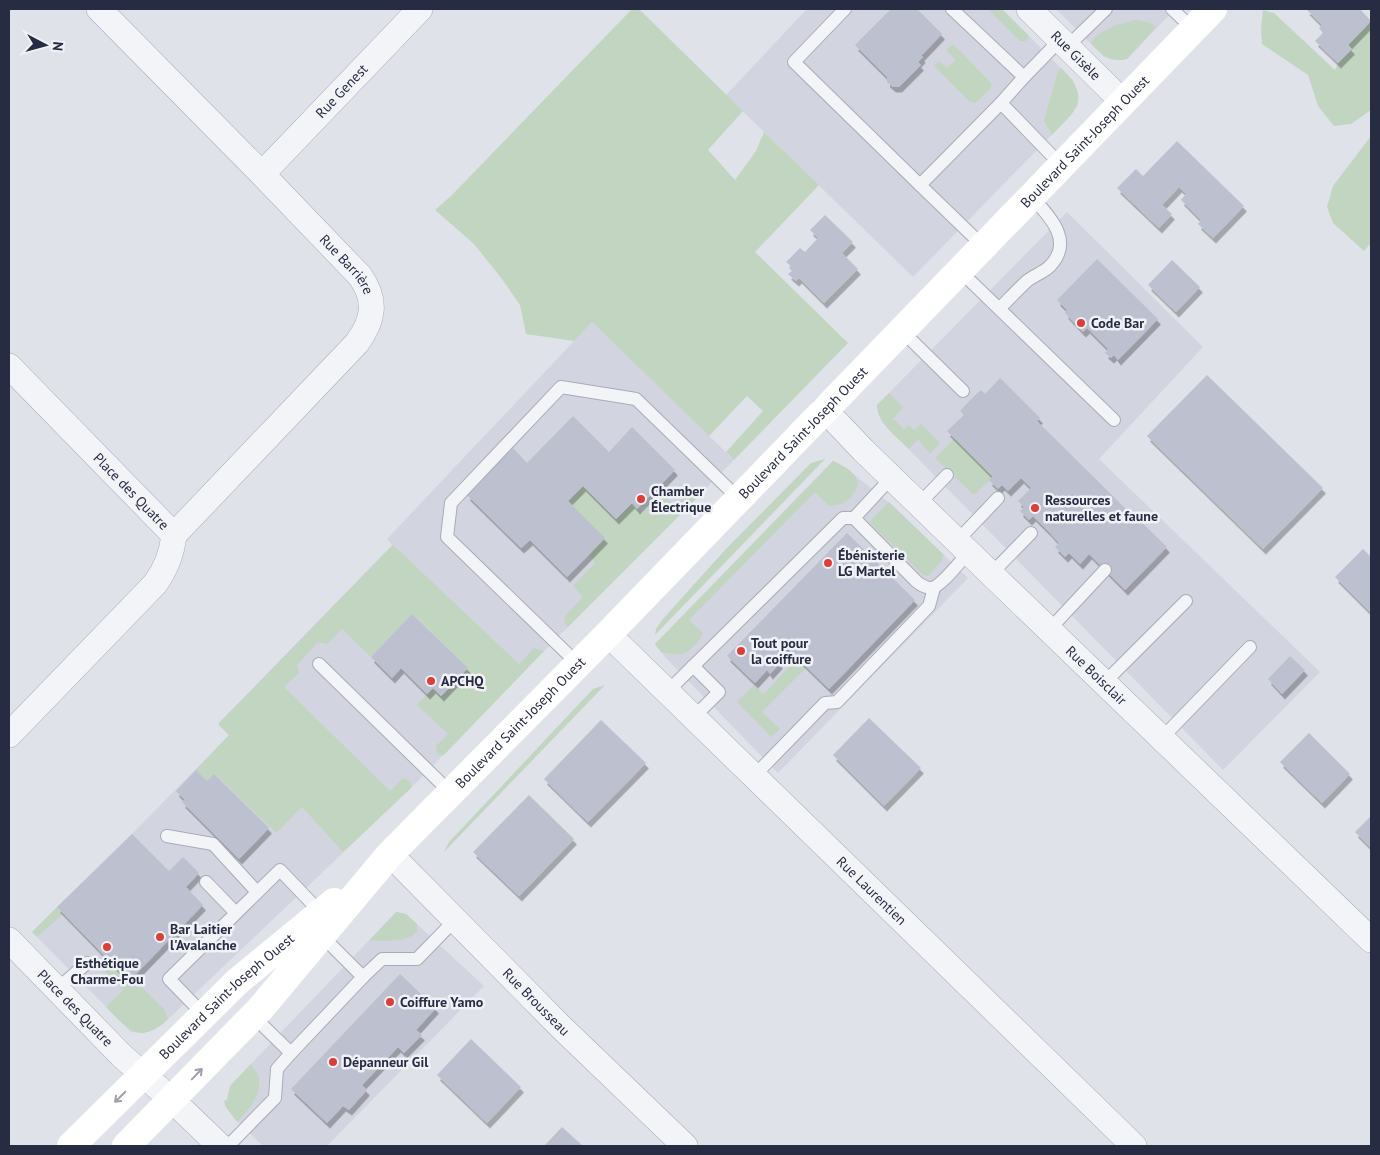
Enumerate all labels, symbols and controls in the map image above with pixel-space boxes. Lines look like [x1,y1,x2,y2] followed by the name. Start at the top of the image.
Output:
[20,20,70,70] north arrow
[1047,27,1105,84] street label: Rue Gisèle
[48,41,67,52] text: N
[312,60,372,122] street label: Rue Genest
[1016,71,1153,212] street label: Boulevard Saint-Joseph Ouest
[316,231,378,297] street label: Rue Barrière
[1091,314,1144,332] place label: Code Bar
[1075,317,1087,329] marker: Code Bar
[735,362,871,503] street label: Boulevard Saint-Joseph Ouest
[90,449,173,534] street label: Place des Quatre
[651,482,711,516] place label: Chamber Électrique
[1045,491,1158,525] place label: Ressources naturelles et faune
[635,493,647,505] marker: Chamber Électrique
[1029,502,1041,514] marker: Ressources naturelles et faune
[838,546,905,580] place label: Ébénisterie LG Martel
[822,557,834,569] marker: Ébénisterie LG Martel
[751,634,811,668] place label: Tout pour la coiffure
[1062,642,1131,709] street label: Rue Boisclair
[735,645,747,657] marker: Tout pour la coiffure
[451,653,589,792] street label: Boulevard Saint-Joseph Ouest
[441,672,484,690] place label: APCHQ
[425,675,437,687] marker: APCHQ
[833,853,911,929] street label: Rue Laurentien
[170,920,237,954] place label: Bar Laitier l'Avalanche
[155,929,298,1063] street label: Boulevard Saint-Joseph Ouest
[154,931,166,943] marker: Bar Laitier l'Avalanche
[101,941,113,953] marker: Esthétique Charme-Fou
[71,954,143,988] place label: Esthétique Charme-Fou
[499,964,574,1040] street label: Rue Brousseau
[34,966,117,1050] street label: Place des Quatre
[400,993,484,1011] place label: Coiffure Yamo
[384,996,396,1008] marker: Coiffure Yamo
[343,1053,429,1071] place label: Dépanneur Gil
[327,1056,339,1068] marker: Dépanneur Gil
[191,1068,203,1080] one-way arrow
[114,1091,126,1103] one-way arrow

